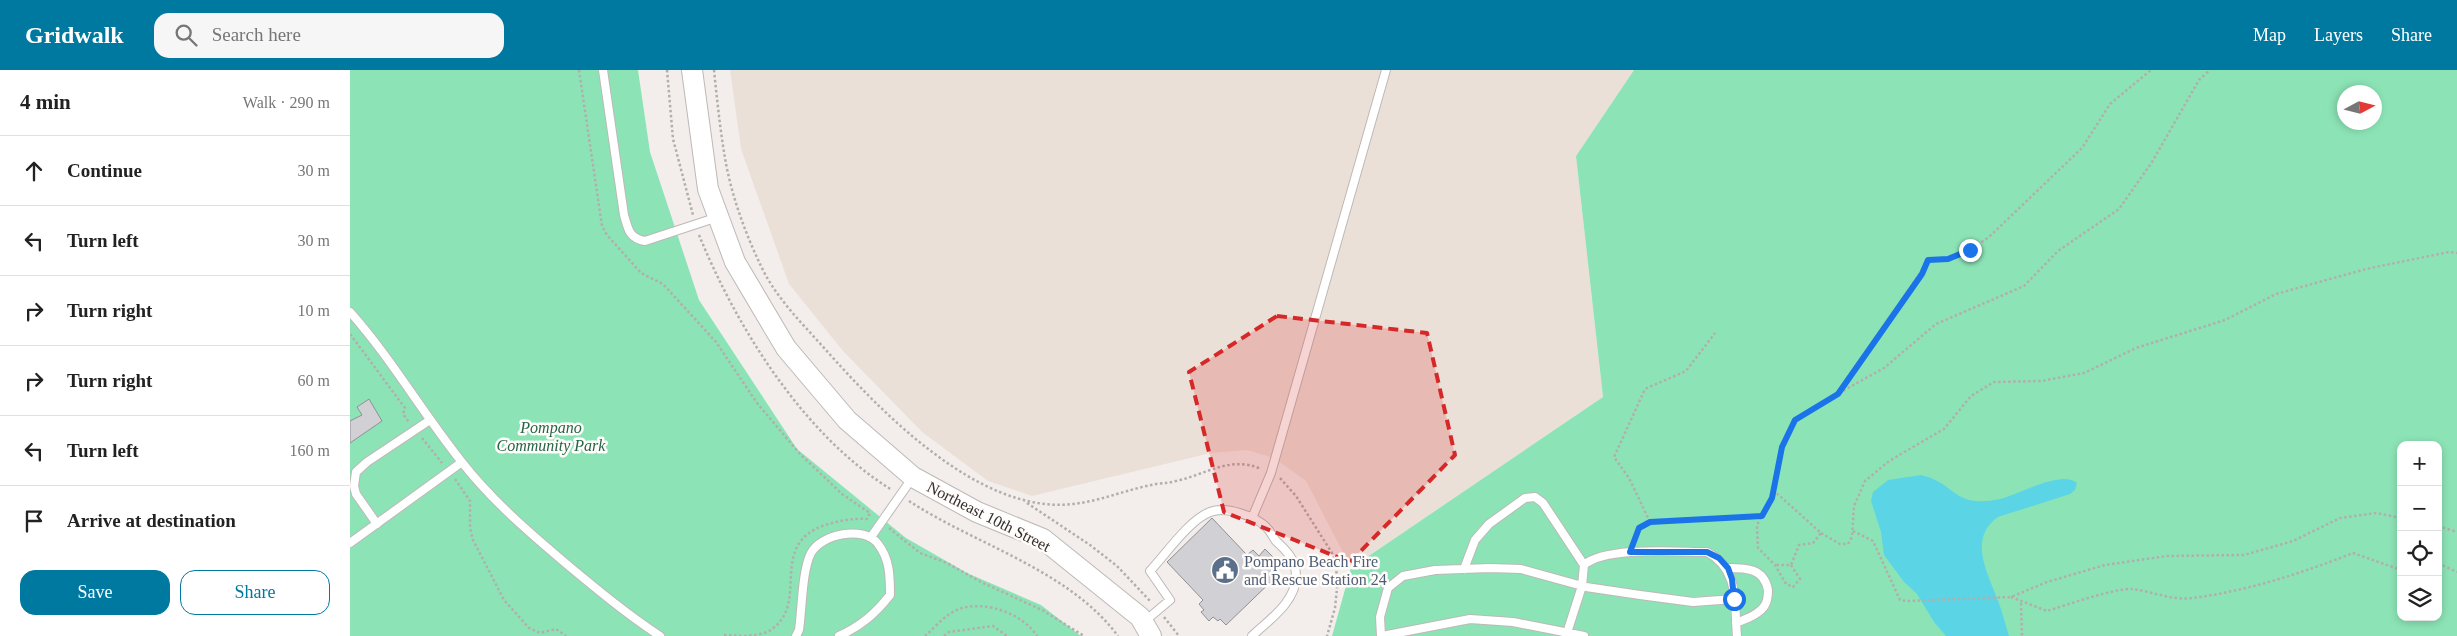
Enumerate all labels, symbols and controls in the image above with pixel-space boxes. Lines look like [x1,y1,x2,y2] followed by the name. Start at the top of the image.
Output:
[154,13,504,58] search box
[172,21,200,49] icon: search
[25,22,124,48] text: Gridwalk
[212,24,301,45] text: Search here
[2253,25,2286,45] text: Map
[2314,25,2363,45] text: Layers
[2391,25,2432,45] text: Share
[2337,85,2382,130] north arrow
[20,90,71,114] text: 4 min
[243,94,330,111] text: Walk · 290 m
[20,157,48,185] icon: ahead
[67,160,142,181] text: Continue
[298,162,330,179] text: 30 m
[20,227,48,255] icon: left
[67,230,139,251] text: Turn left
[298,232,330,249] text: 30 m
[1959,239,1982,262] route end
[20,297,48,325] icon: right
[67,300,152,321] text: Turn right
[298,302,330,319] text: 10 m
[20,367,48,395] icon: right
[67,370,152,391] text: Turn right
[298,372,330,389] text: 60 m
[497,419,606,455] park label: Pompano Community Park
[20,437,48,465] icon: left
[67,440,139,461] text: Turn left
[2397,441,2442,621] map controls
[2397,441,2442,486] button: +
[290,442,330,459] text: 160 m
[924,478,1054,555] street label: Northeast 10th Street
[2397,486,2442,531] button: −
[20,507,48,535] icon: arrive
[67,510,236,531] text: Arrive at destination
[2397,531,2442,576] button: locate
[1244,553,1387,588] place label: Pompano Beach Fire and Rescue Station 24
[1210,555,1240,585] public building icon: Pompano Beach Fire and Rescue Station 24
[20,570,170,615] button: Save
[180,570,330,615] button: Share
[2397,576,2442,621] button: layers
[1723,588,1746,611] route start

